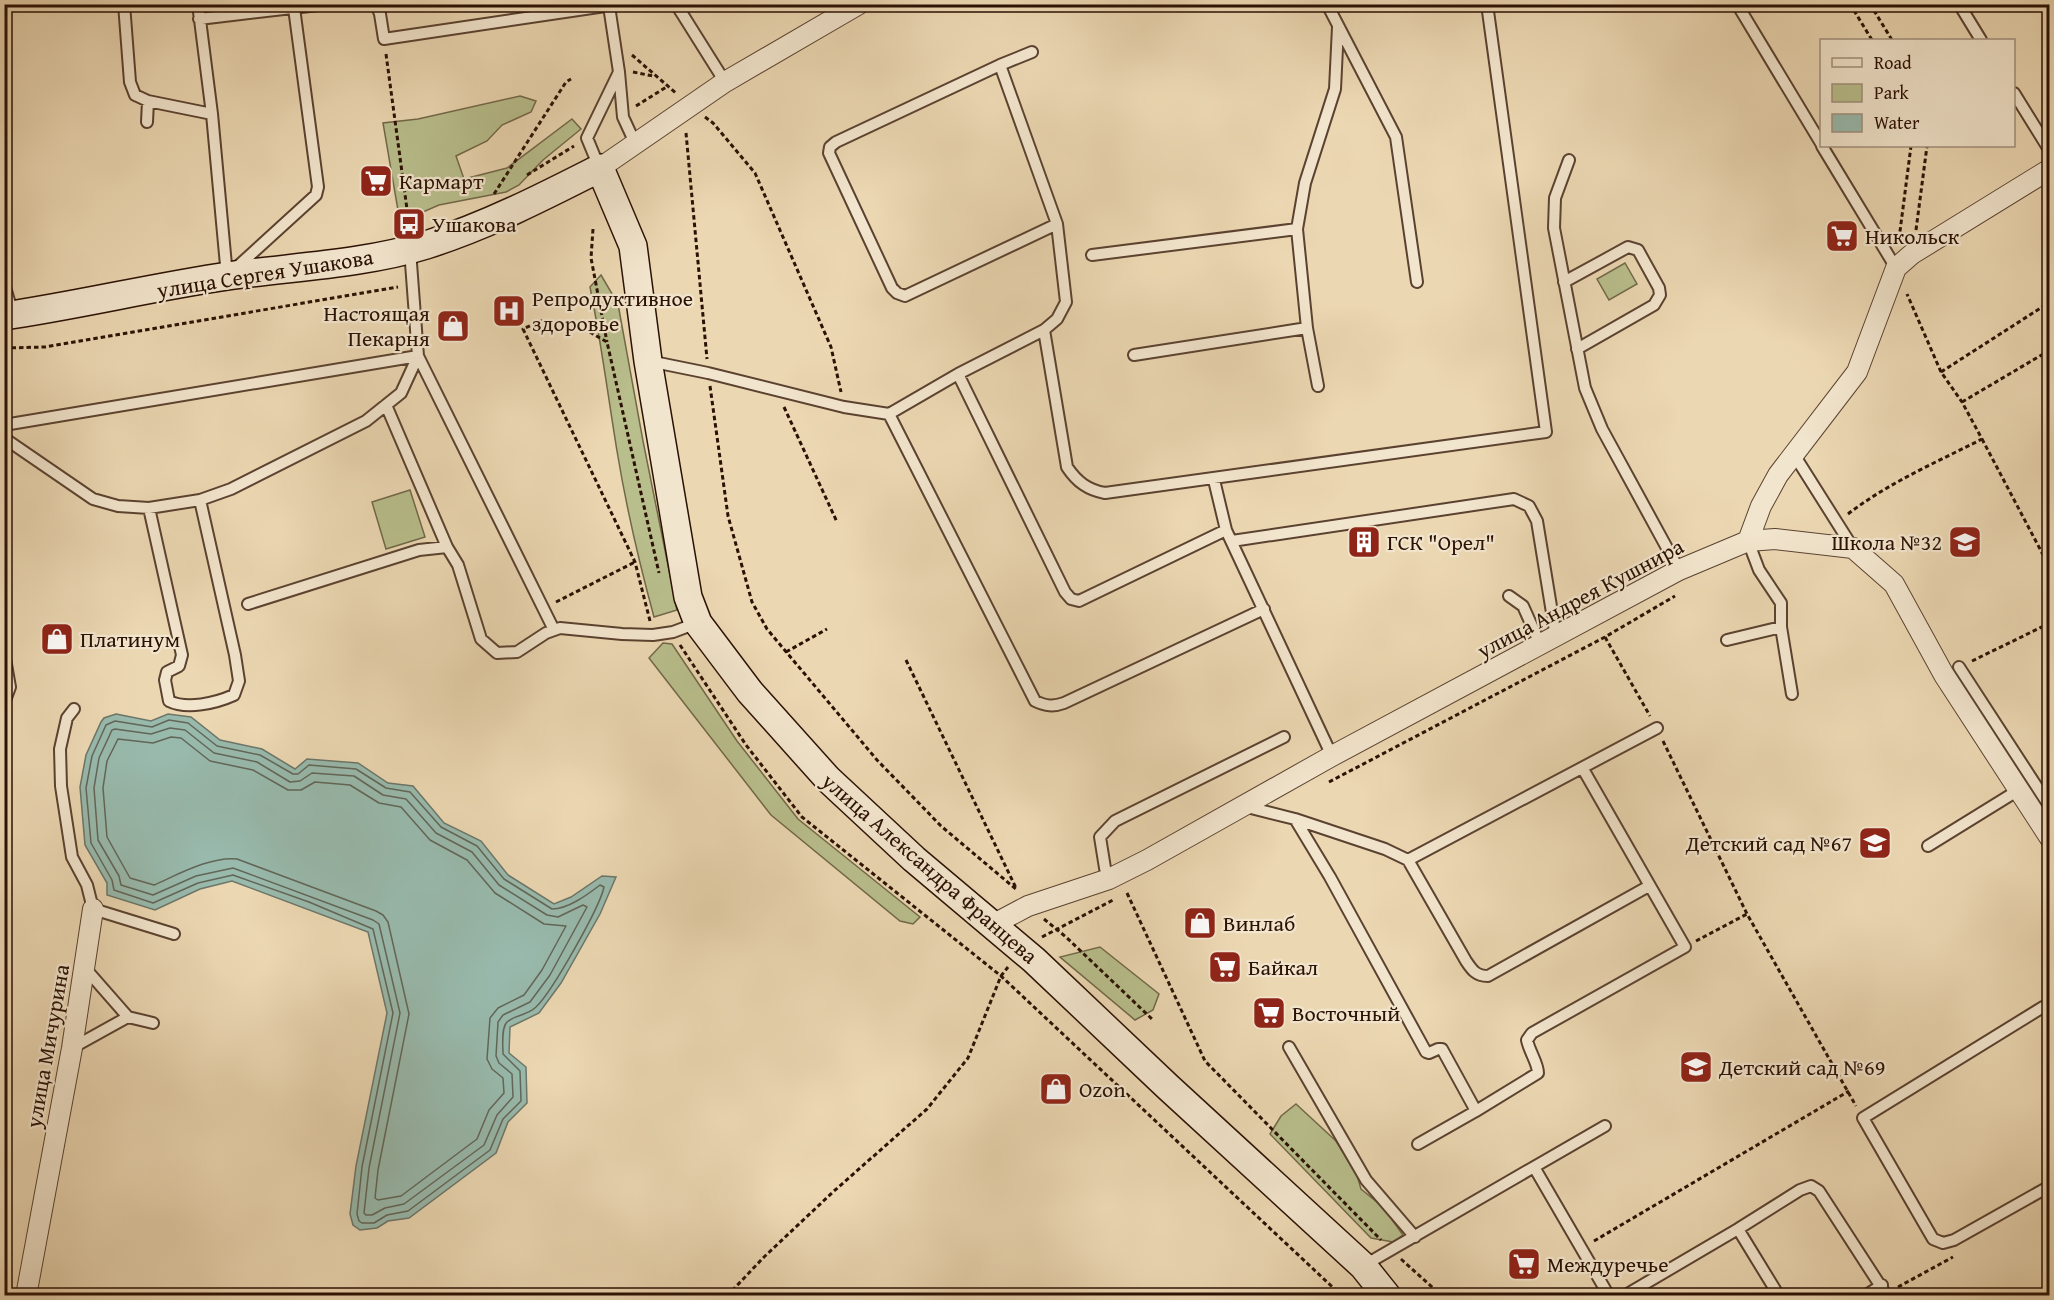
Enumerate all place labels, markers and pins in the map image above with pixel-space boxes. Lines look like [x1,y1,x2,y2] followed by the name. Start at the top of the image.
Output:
[358,163,394,199] supermarket icon: Кармарт
[399,165,484,197] place label: Кармарт
[391,206,427,242] bus stop icon: Ушакова
[432,208,517,240] place label: Ушакова
[1824,218,1860,254] supermarket icon: Никольск
[1865,220,1960,252] place label: Никольск
[532,282,693,339] place label: Репродуктивное здоровье
[491,293,527,329] hospital icon: Репродуктивное здоровье
[324,297,430,354] place label: Настоящая Пекарня
[435,308,471,344] shop icon: Настоящая Пекарня
[1346,524,1382,560] building icon: ГСК "Орел"
[1947,524,1983,560] school or university icon: Школа №32
[1387,526,1495,558] place label: ГСК "Орел"
[1831,526,1942,558] place label: Школа №32
[39,621,75,657] shop icon: Платинум
[80,623,180,655] place label: Платинум
[1857,825,1893,861] school or university icon: Детский сад №67
[1685,827,1852,859] place label: Детский сад №67
[1182,905,1218,941] shop icon: Винлаб
[1223,907,1295,939] place label: Винлаб
[1207,949,1243,985] supermarket icon: Байкал
[1248,951,1318,983] place label: Байкал
[1251,995,1287,1031] supermarket icon: Восточный
[1292,997,1400,1029] place label: Восточный
[1678,1049,1714,1085] school or university icon: Детский сад №69
[1718,1051,1885,1083] place label: Детский сад №69
[1038,1071,1074,1107] shop icon: Ozon
[1079,1073,1126,1105] place label: Ozon
[1506,1246,1542,1282] supermarket icon: Междуречье
[1547,1248,1669,1280] place label: Междуречье

